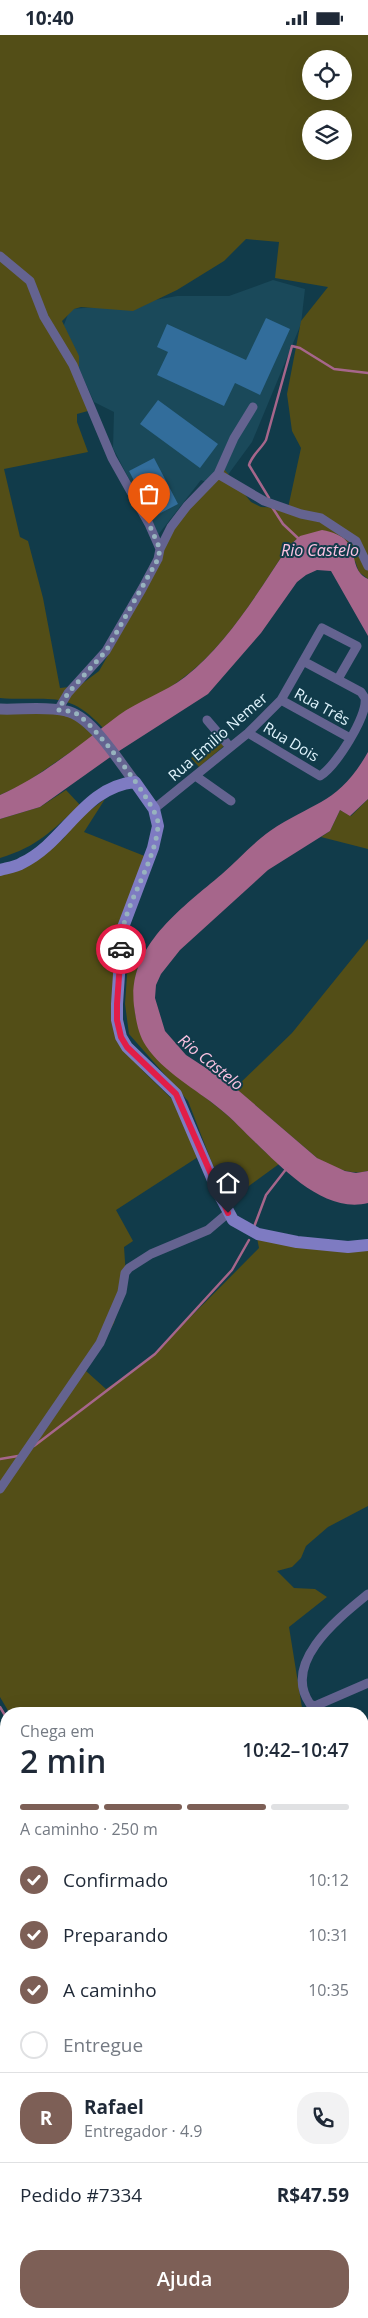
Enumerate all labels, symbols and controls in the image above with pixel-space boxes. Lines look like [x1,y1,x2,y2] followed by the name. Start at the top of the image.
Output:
[25,5,74,31] text: 10:40
[302,50,352,160] map controls
[302,50,352,100] button: locate
[302,110,352,160] button: layers
[128,473,170,524] pin
[135,480,163,508] icon: bag
[281,539,359,561] water label: Rio Castelo
[291,683,354,730] street label: Rua Três
[163,688,271,785] street label: Rua Emilio Nemer
[260,717,323,766] street label: Rua Dois
[96,924,146,974] courier
[107,935,135,963] icon: car
[174,1029,248,1095] water label: Rio Castelo
[207,1162,249,1213] pin
[214,1169,242,1197] icon: home
[20,1720,94,1742] text: Chega em
[242,1737,349,1763] text: 10:42–10:47
[20,1739,106,1782] text: 2 min
[20,1818,158,1840] text: A caminho · 250 m
[20,1866,48,1894] icon: check
[63,1867,168,1893] text: Confirmado
[308,1869,349,1891] text: 10:12
[20,1921,48,1949] icon: check
[63,1922,168,1948] text: Preparando
[308,1924,349,1946] text: 10:31
[20,1976,48,2004] icon: check
[63,1977,157,2003] text: A caminho
[308,1979,349,2001] text: 10:35
[63,2032,143,2058] text: Entregue
[297,2092,349,2144] button: phone
[84,2094,144,2120] text: Rafael
[40,2105,52,2131] text: R
[84,2120,202,2142] text: Entregador · 4.9
[20,2182,142,2208] text: Pedido #7334
[277,2182,349,2208] text: R$47.59
[20,2250,349,2308] button: Ajuda

